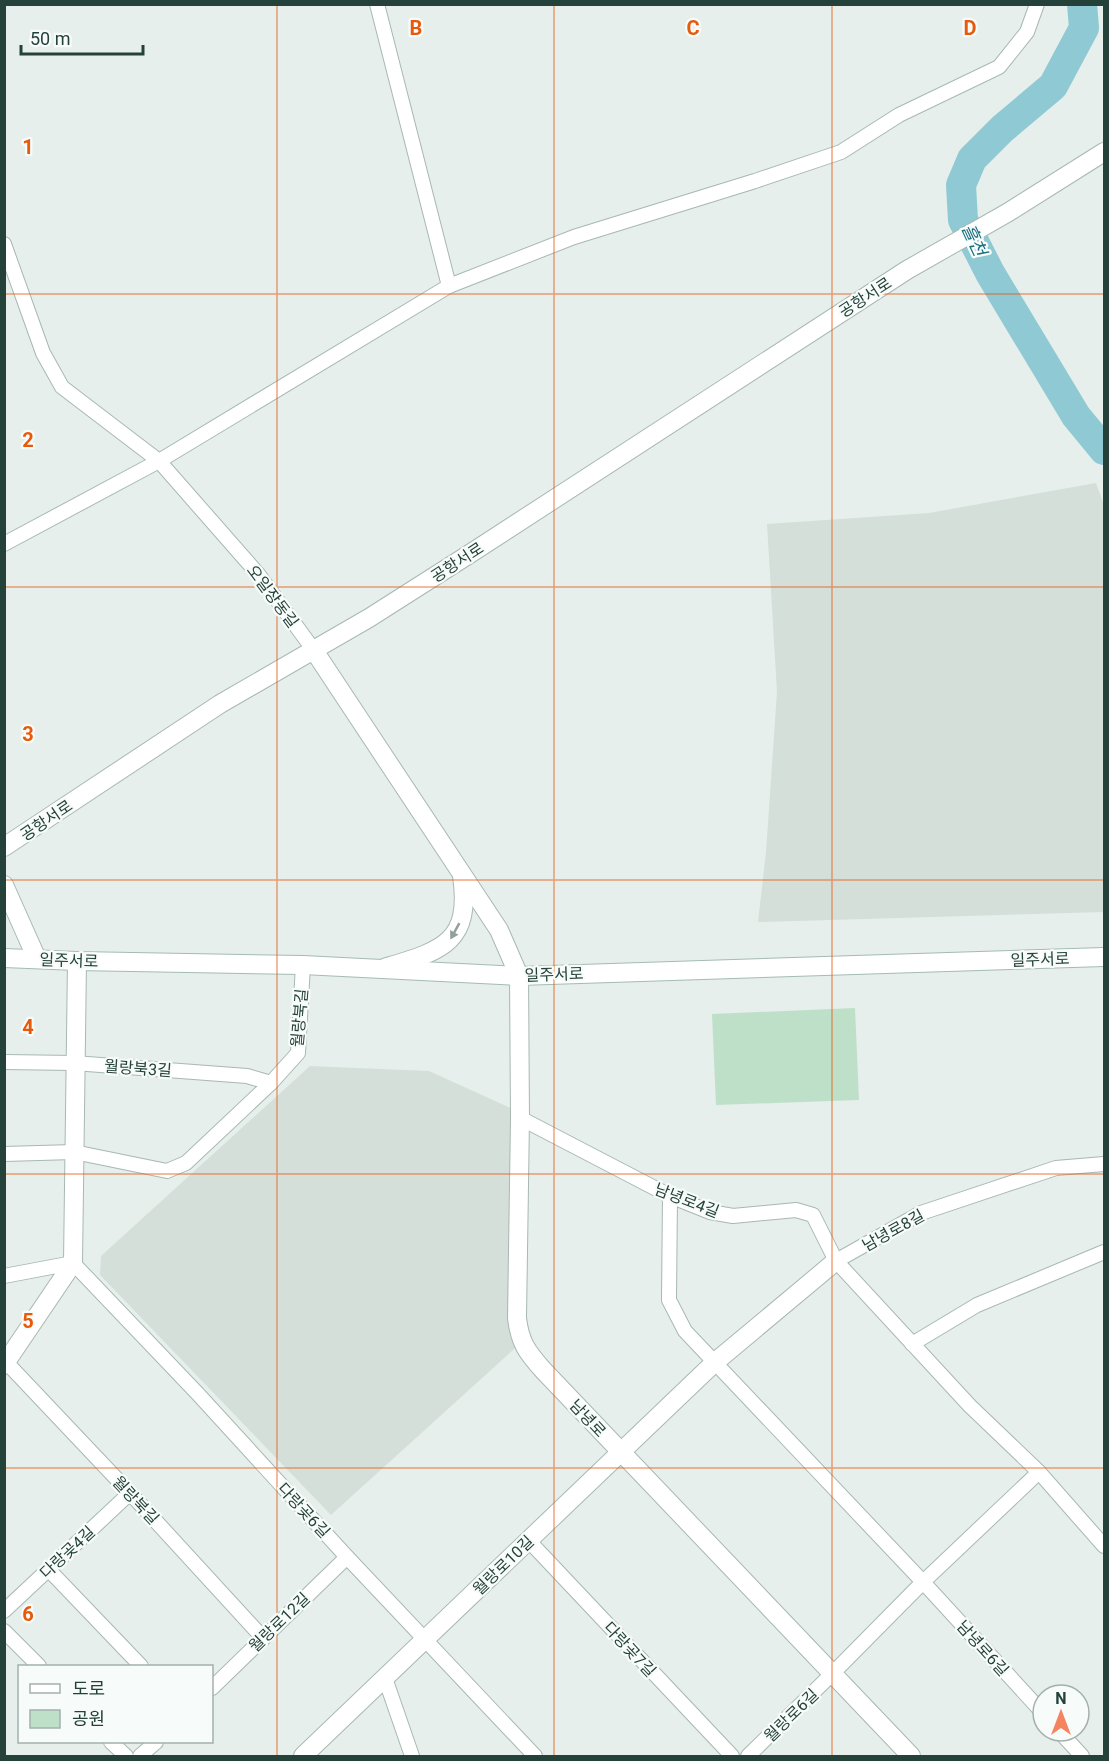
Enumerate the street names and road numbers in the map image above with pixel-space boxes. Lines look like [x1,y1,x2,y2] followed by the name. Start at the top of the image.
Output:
[835,273,895,321] street label: 공항서로
[427,538,487,586] street label: 공항서로
[243,561,302,631] street label: 오일장동길
[17,796,76,845] street label: 공항서로
[1010,949,1070,970] street label: 일주서로
[39,950,99,971] street label: 일주서로
[524,964,584,985] street label: 일주서로
[287,988,312,1048] street label: 월랑북길
[103,1057,172,1080] street label: 월랑북3길
[652,1179,722,1221] street label: 남녕로4길
[859,1206,928,1255] street label: 남녕로8길
[566,1396,610,1441] street label: 남녕로
[109,1472,163,1528] street label: 월랑북길
[274,1479,334,1542] street label: 다랑곶6길
[36,1522,99,1582] street label: 다랑곶4길
[469,1532,538,1599] street label: 월랑로10길
[245,1589,314,1656] street label: 월랑로12길
[953,1617,1012,1680] street label: 남녕로6길
[600,1618,660,1681] street label: 다랑곶7길
[760,1685,822,1746] street label: 월랑로6길

